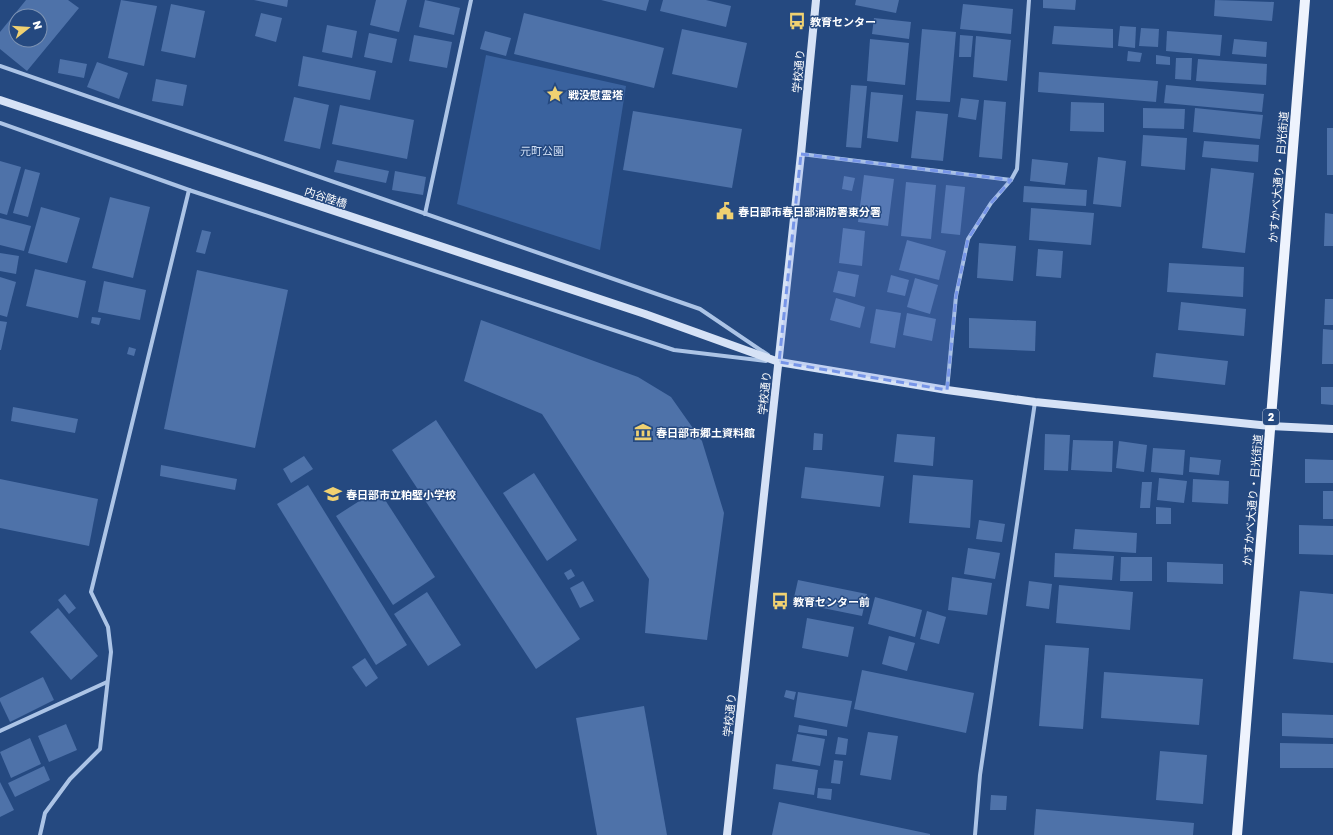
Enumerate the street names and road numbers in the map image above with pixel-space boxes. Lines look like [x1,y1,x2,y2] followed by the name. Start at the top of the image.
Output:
[790,49,806,93] street label: 学校通り
[1266,111,1290,243] street label: かすかべ大通り・日光街道
[303,184,349,210] street label: 内谷陸橋
[755,370,773,416] street label: 学校通り
[1263,409,1279,425] road number: 2
[1240,434,1264,566] street label: かすかべ大通り・日光街道
[720,692,738,738] street label: 学校通り

